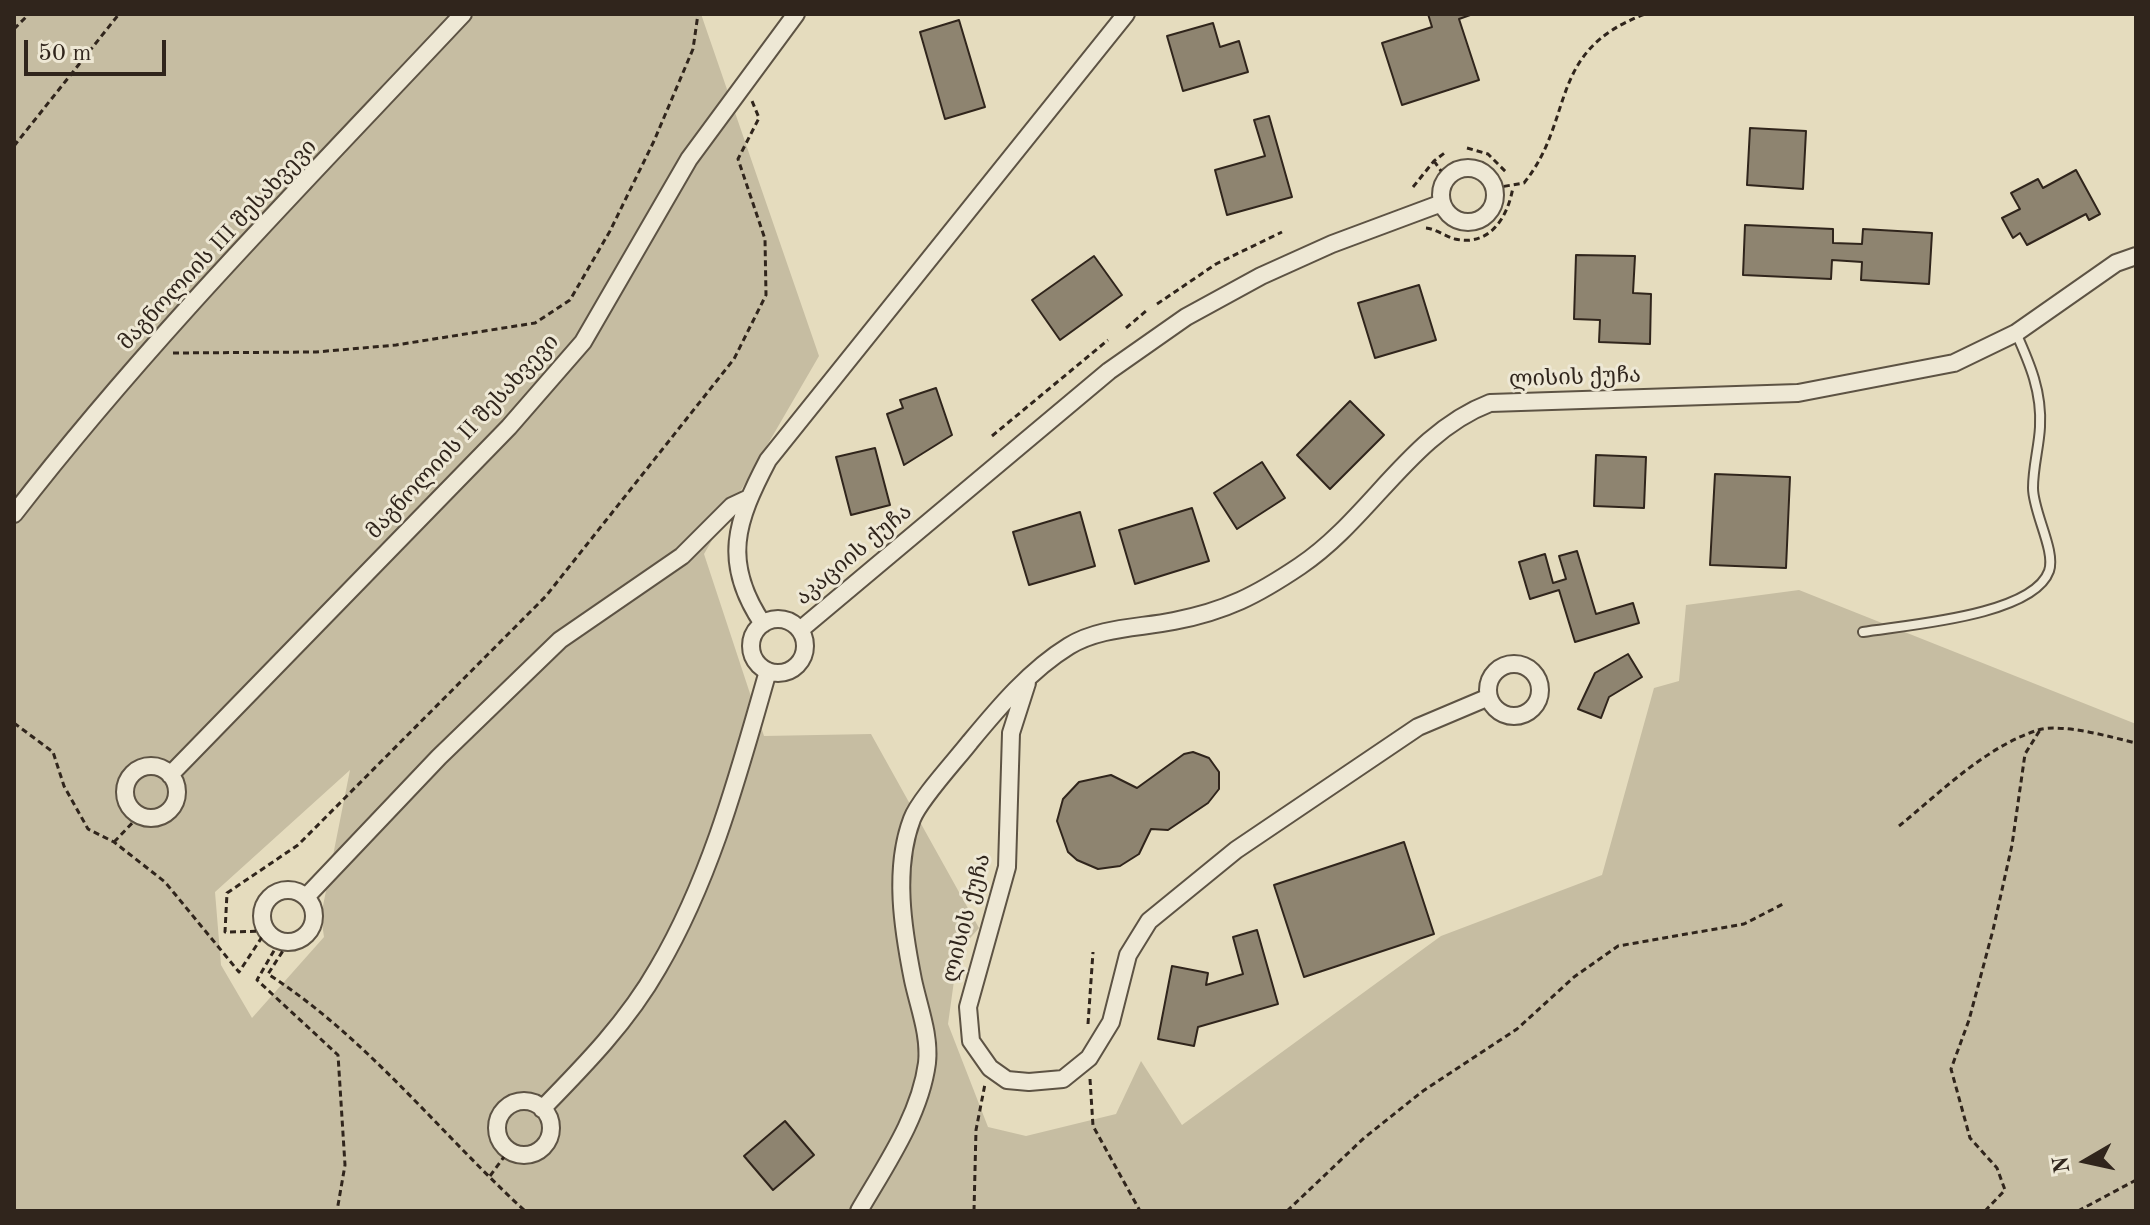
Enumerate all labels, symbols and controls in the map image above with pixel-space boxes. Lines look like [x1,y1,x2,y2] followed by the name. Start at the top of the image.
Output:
[28,24,170,74] scale bar
[38,42,92,66] text: 50 m
[113,134,323,356] street label: მაგნოლიის III შესახვევი
[361,329,565,545] street label: მაგნოლიის II შესახვევი
[1509,363,1641,393] street label: ლისის ქუჩა
[791,499,917,611] street label: აკაციის ქუჩა
[937,851,997,985] street label: ლისის ქუჩა
[2046,1121,2126,1201] north arrow
[2050,1155,2074,1175] text: N

